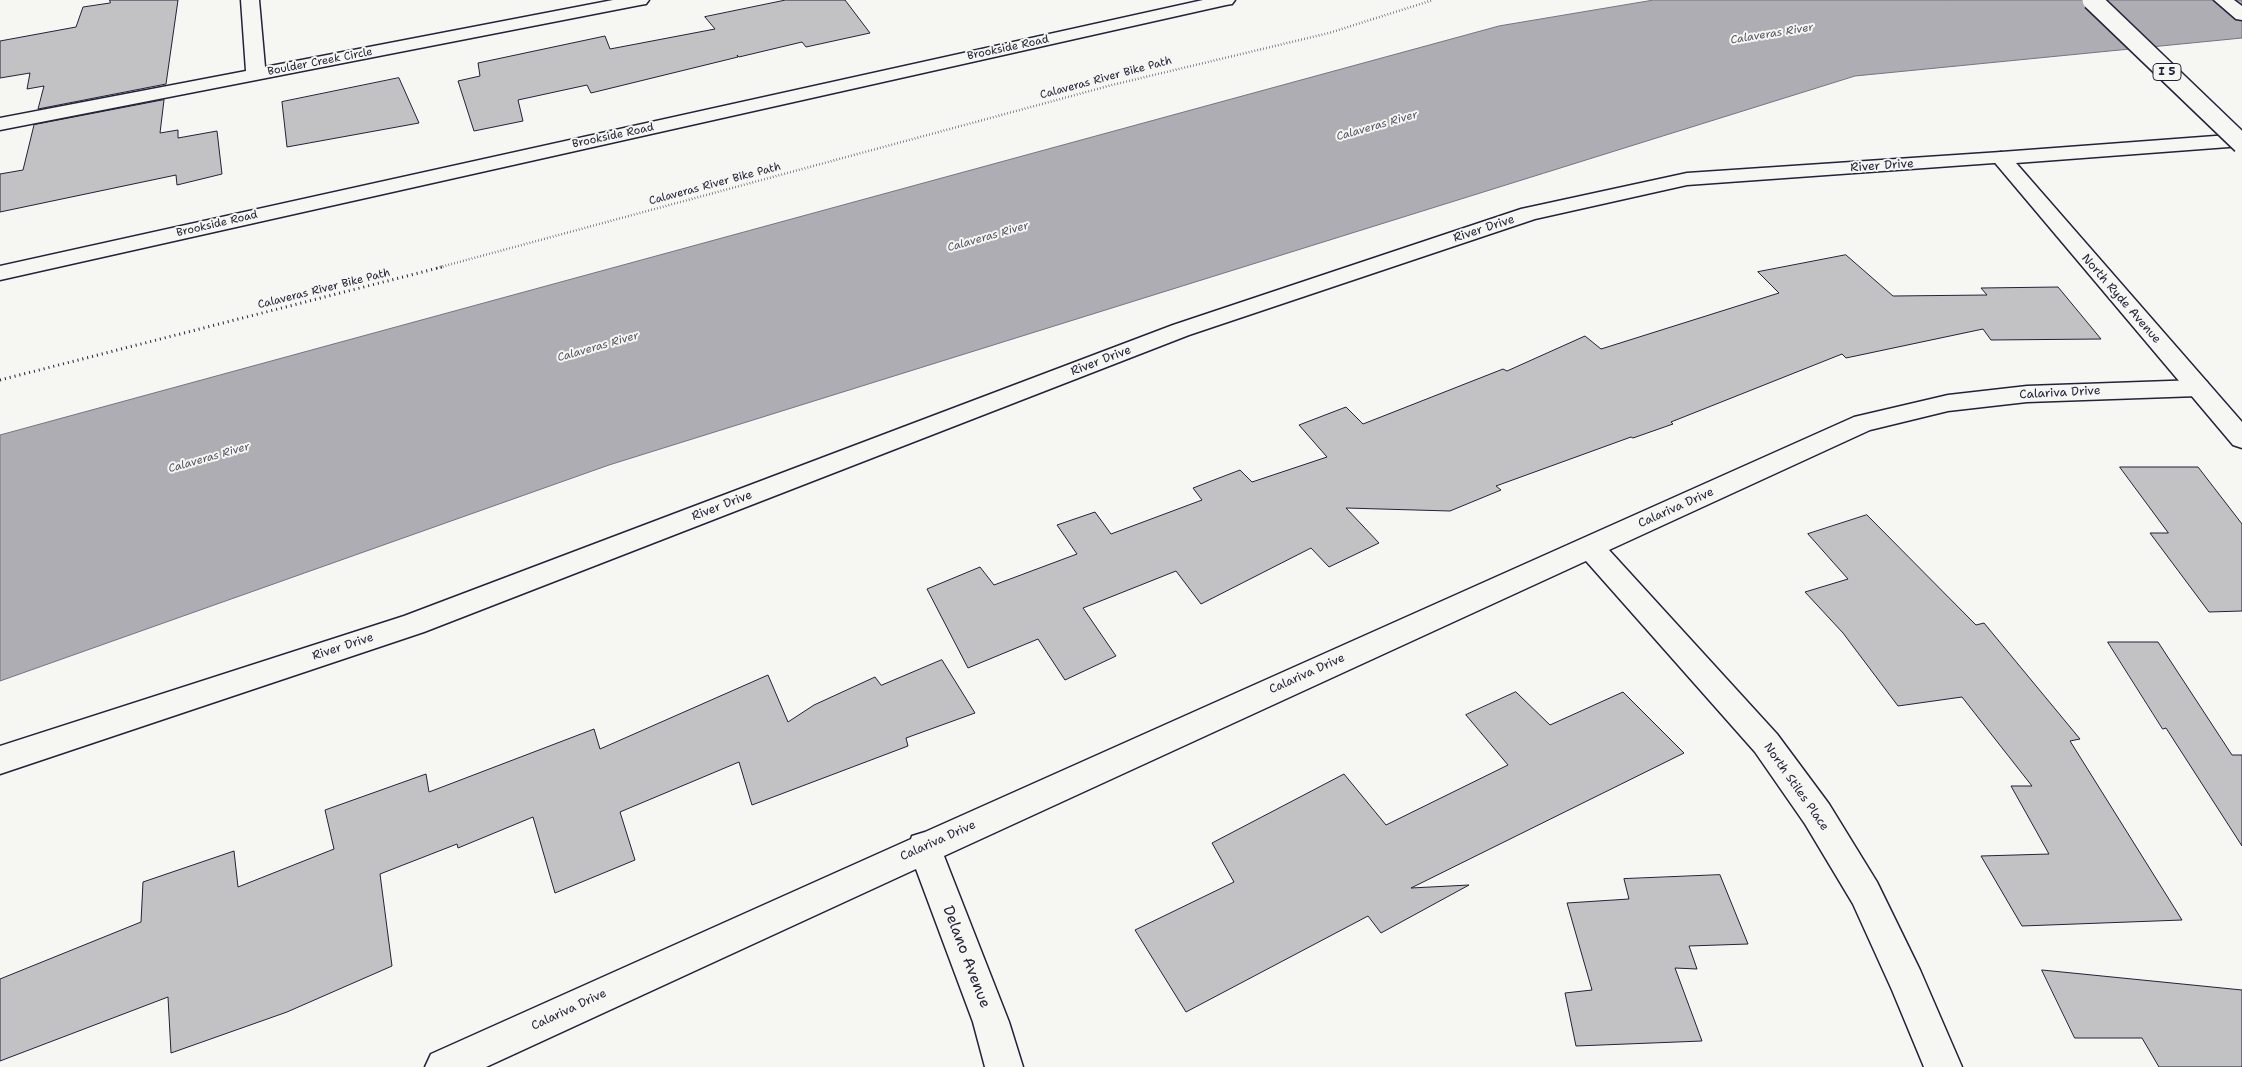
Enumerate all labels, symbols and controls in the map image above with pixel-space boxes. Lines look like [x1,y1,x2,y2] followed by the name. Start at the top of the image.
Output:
[1730,21,1814,47] water label: Calaveras River
[966,33,1050,63] street label: Brookside Road
[266,45,374,79] street label: Boulder Creek Circle
[1039,54,1173,102] street label: Calaveras River Bike Path
[2153,64,2181,80] road number: I 5
[1335,108,1419,144] water label: Calaveras River
[571,121,655,151] street label: Brookside Road
[1850,157,1914,175] street label: River Drive
[648,160,782,208] street label: Calaveras River Bike Path
[175,208,259,240] street label: Brookside Road
[1452,212,1516,246] street label: River Drive
[946,219,1030,255] water label: Calaveras River
[2078,251,2164,347] street label: North Ryde Avenue
[256,266,392,312] street label: Calaveras River Bike Path
[556,329,640,365] water label: Calaveras River
[1069,343,1133,379] street label: River Drive
[2019,384,2101,402] street label: Calariva Drive
[167,440,251,476] water label: Calaveras River
[1636,485,1716,531] street label: Calariva Drive
[690,488,754,524] street label: River Drive
[311,630,375,664] street label: River Drive
[1267,651,1347,697] street label: Calariva Drive
[1760,740,1832,834] street label: North Stiles Place
[898,818,978,864] street label: Calariva Drive
[938,903,994,1011] street label: Delano Avenue
[529,986,609,1034] street label: Calariva Drive

